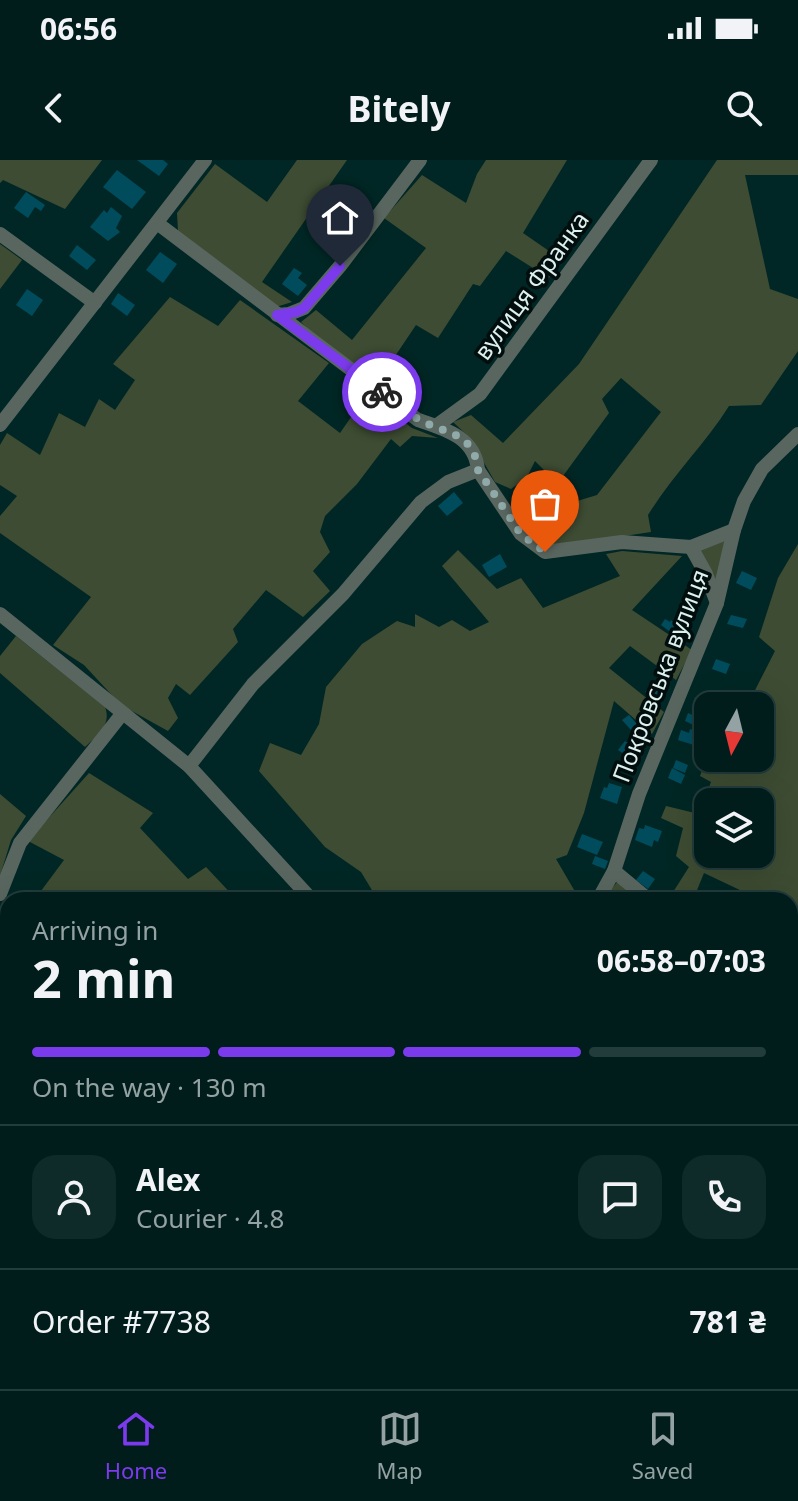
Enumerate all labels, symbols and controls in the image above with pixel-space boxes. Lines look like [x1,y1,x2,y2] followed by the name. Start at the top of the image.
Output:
[40,8,117,49] text: 06:56
[347,84,451,133] text: Bitely
[32,86,76,130] icon: back
[722,86,766,130] icon: search
[306,184,374,266] pin
[318,196,362,240] icon: home
[466,204,596,366] street label: вулиця Франка
[342,352,422,432] courier
[360,370,404,414] icon: bike
[511,470,579,552] pin
[523,482,567,526] icon: bag
[604,564,715,787] street label: Покровська вулиця
[694,692,774,772] north arrow
[694,692,774,868] map controls
[694,788,774,868] button: layers
[32,912,158,948] text: Arriving in
[597,940,766,981] text: 06:58–07:03
[32,942,175,1013] text: 2 min
[32,1069,266,1105] text: On the way · 130 m
[32,1155,116,1239] button: person
[578,1155,662,1239] button: chat
[682,1155,766,1239] button: phone
[136,1159,200,1200] text: Alex
[136,1200,284,1236] text: Courier · 4.8
[32,1301,211,1342] text: Order #7738
[690,1301,766,1342] text: 781 ₴
[105,1407,167,1485] tab: Home
[377,1407,422,1485] tab: Map
[632,1407,693,1485] tab: Saved

